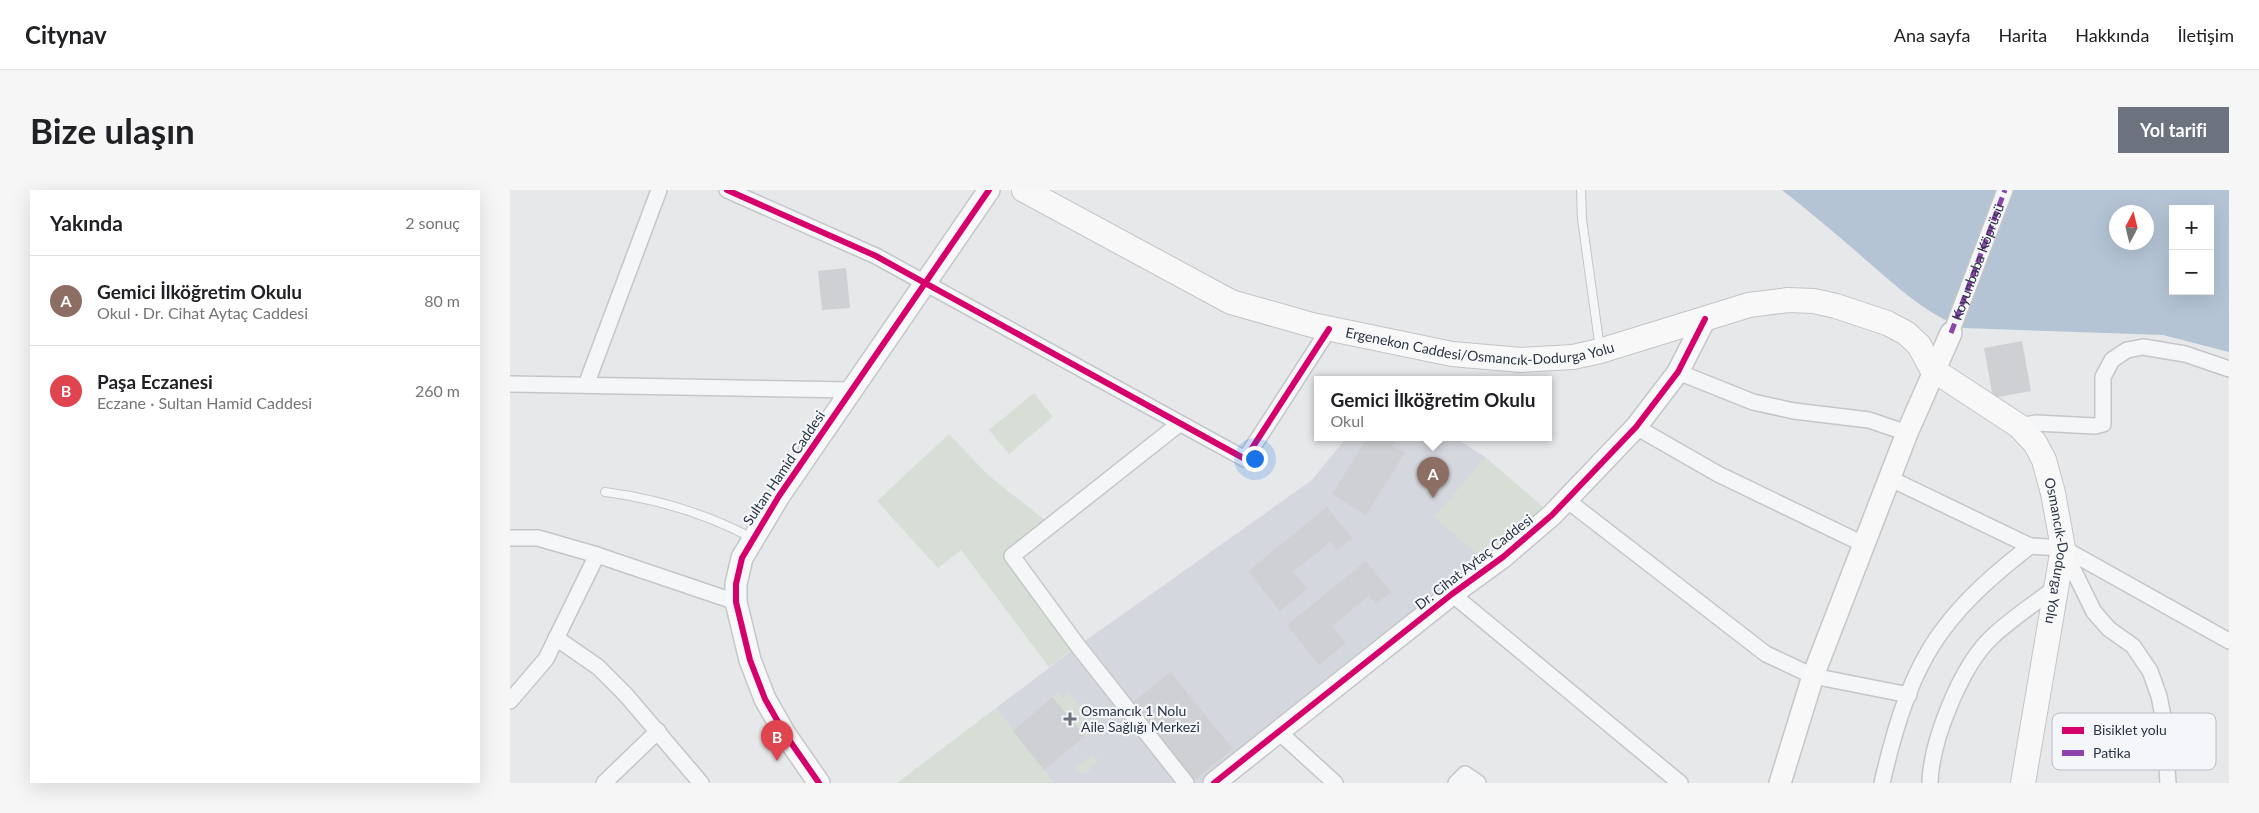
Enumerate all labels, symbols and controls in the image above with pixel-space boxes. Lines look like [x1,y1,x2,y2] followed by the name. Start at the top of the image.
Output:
[25,20,107,49] text: Citynav
[1894,24,1971,46] text: Ana sayfa
[1999,24,2047,46] text: Harita
[2075,24,2149,46] text: Hakkında
[2177,24,2234,46] text: İletişim
[2118,107,2229,153] button: Yol tarifi
[30,109,195,151] text: Bize ulaşın
[1948,201,2007,323] street label: Koyunbaba Köprüsü
[2109,205,2154,250] north arrow
[2169,205,2214,295] map controls
[2169,205,2214,250] button: +
[50,210,123,235] text: Yakında
[405,213,460,232] text: 2 sonuç
[2169,250,2214,295] button: −
[97,280,302,303] text: Gemici İlköğretim Okulu
[60,291,72,310] text: A
[424,291,460,310] text: 80 m
[97,303,308,322] text: Okul · Dr. Cihat Aytaç Caddesi
[1344,323,1616,368] street label: Ergenekon Caddesi/Osmancık-Dodurga Yolu
[97,370,213,393] text: Paşa Eczanesi
[1314,376,1552,441] popup
[61,381,71,400] text: B
[415,381,460,400] text: 260 m
[1330,388,1536,411] text: Gemici İlköğretim Okulu
[97,393,312,412] text: Eczane · Sultan Hamid Caddesi
[739,407,828,528] street label: Sultan Hamid Caddesi
[1330,411,1364,430] text: Okul
[1242,446,1268,472] your location
[1417,457,1449,498] pin: A
[2041,476,2073,625] street label: Osmancık-Dodurga Yolu
[1411,510,1536,613] street label: Dr. Cihat Aytaç Caddesi
[1081,702,1200,735] place label: Osmancık 1 Nolu Aile Sağlığı Merkezi
[1063,712,1077,726] marker: Osmancık 1 Nolu Aile Sağlığı Merkezi
[2052,713,2216,770] legend
[761,720,793,761] pin: B
[2093,721,2167,738] text: Bisiklet yolu
[2093,744,2131,761] text: Patika

